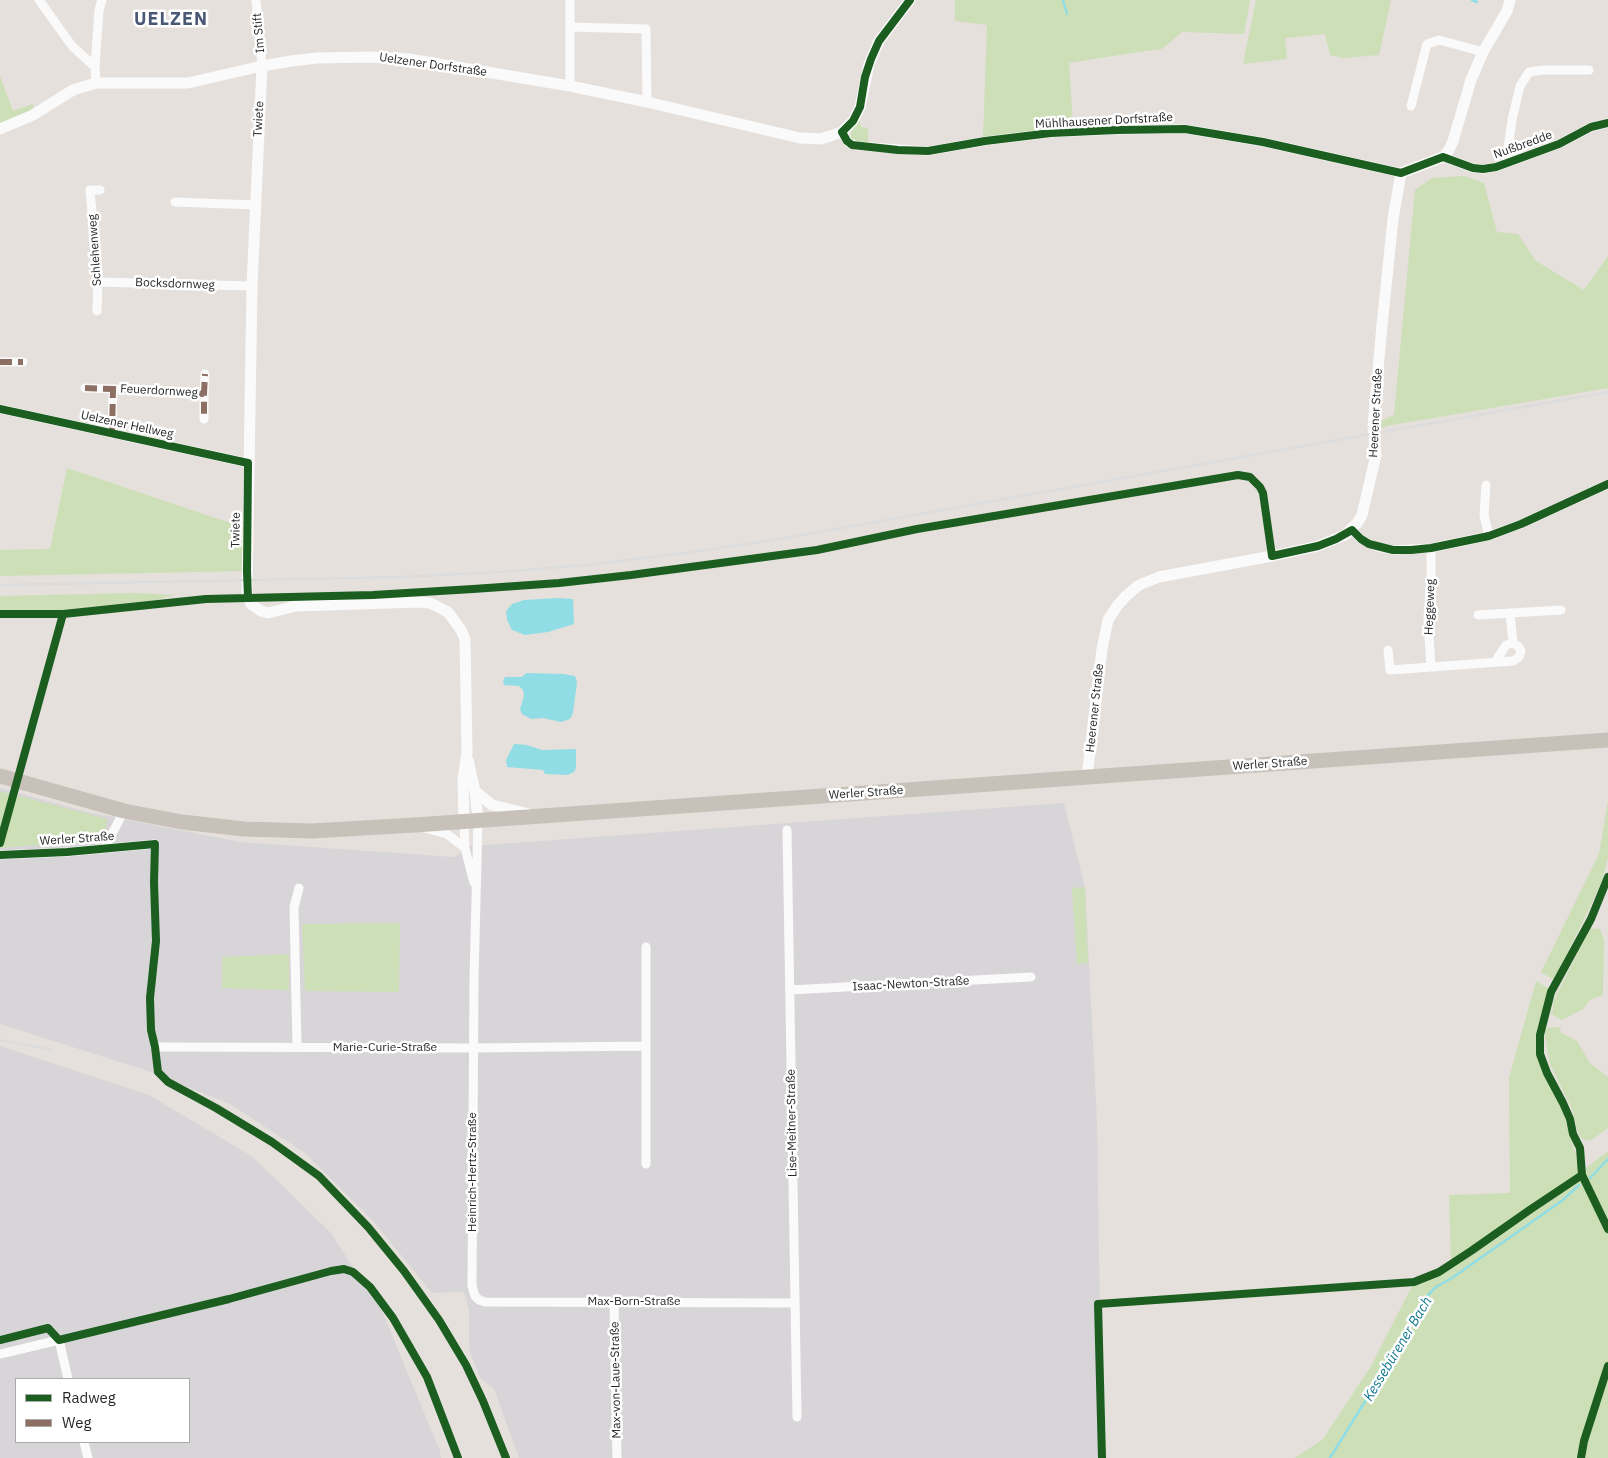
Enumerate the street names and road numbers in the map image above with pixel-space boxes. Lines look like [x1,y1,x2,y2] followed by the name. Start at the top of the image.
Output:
[250,12,268,54] street label: Im Stift
[378,50,488,80] street label: Uelzener Dorfstraße
[251,101,267,137] street label: Twiete
[1035,110,1173,132] street label: Mühlhausener Dorfstraße
[1492,128,1554,162] street label: Nußbredde
[85,214,105,286] street label: Schlehenweg
[135,275,215,293] street label: Bocksdornweg
[1366,368,1386,458] street label: Heerener Straße
[120,382,198,400] street label: Feuerdornweg
[79,408,175,442] street label: Uelzener Hellweg
[228,512,244,548] street label: Twiete
[1422,579,1438,635] street label: Heggeweg
[1083,663,1107,753] street label: Heerener Straße
[1232,754,1308,774] street label: Werler Straße
[828,783,904,803] street label: Werler Straße
[39,829,115,849] street label: Werler Straße
[852,974,970,994] street label: Isaac-Newton-Straße
[333,1041,437,1055] street label: Marie-Curie-Straße
[784,1069,800,1177] street label: Lise-Meitner-Straße
[466,1112,480,1232] street label: Heinrich-Hertz-Straße
[587,1295,681,1309] street label: Max-Born-Straße
[608,1321,624,1439] street label: Max-von-Laue-Straße

